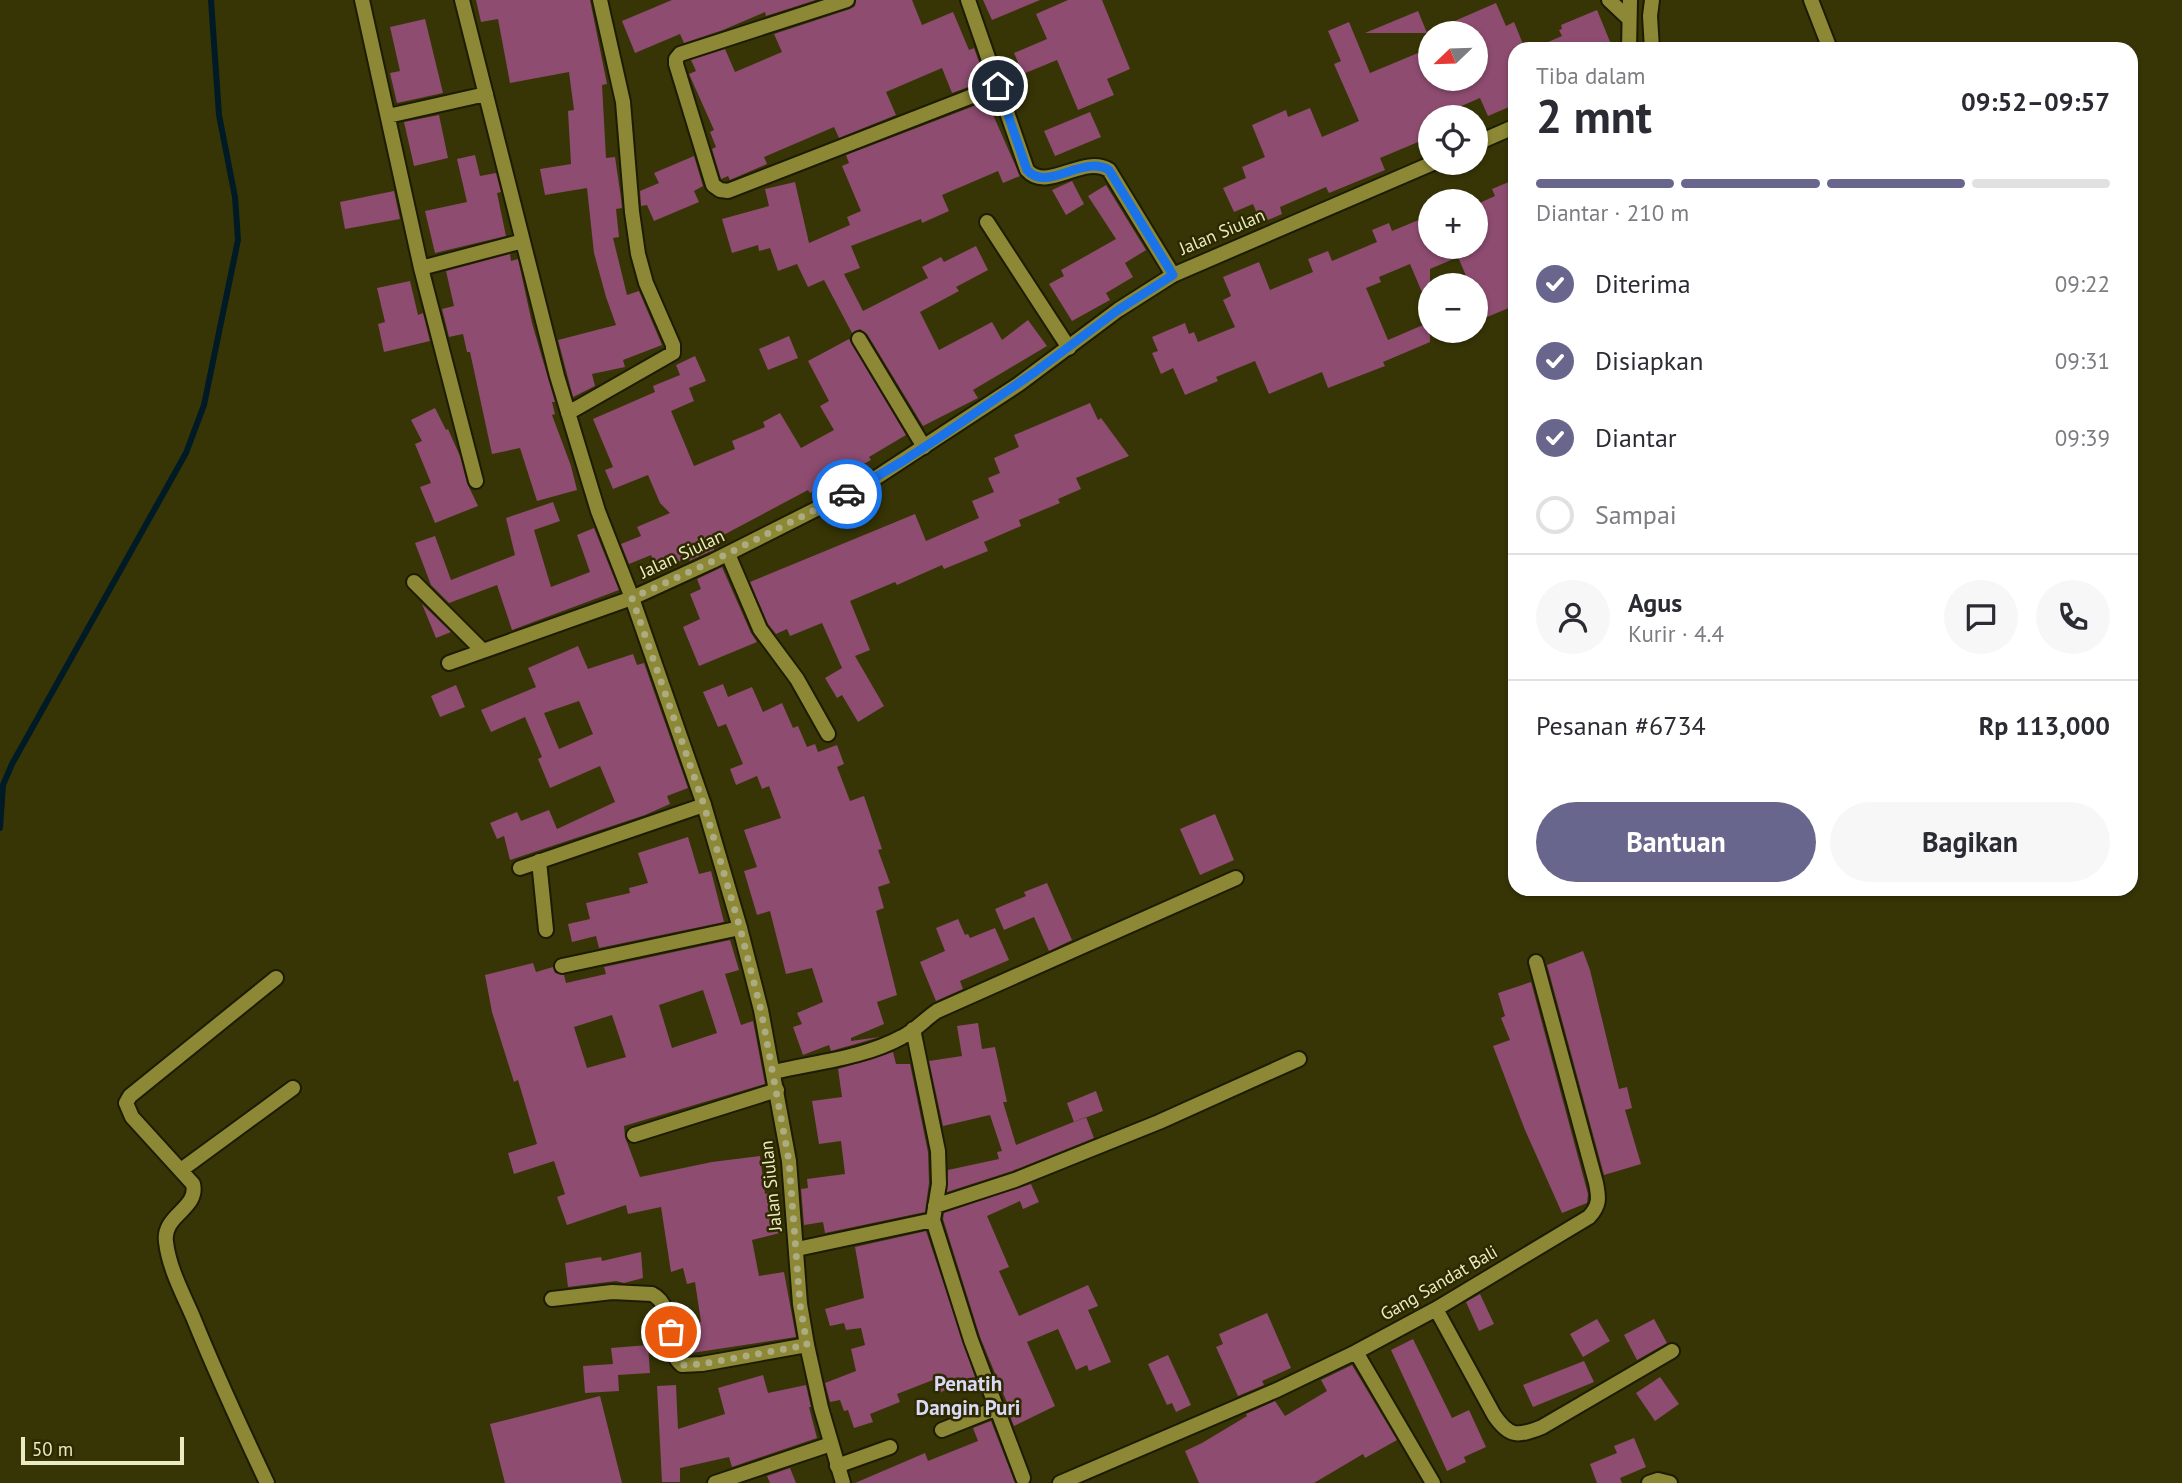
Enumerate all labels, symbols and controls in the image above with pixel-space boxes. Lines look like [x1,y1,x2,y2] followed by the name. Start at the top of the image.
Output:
[1418,21,1488,91] north arrow
[1418,21,1488,343] map controls
[968,56,1028,116] pin
[1536,61,1645,90] text: Tiba dalam
[979,67,1017,105] icon: home
[1961,85,2110,118] text: 09:52–09:57
[1536,86,1652,146] text: 2 mnt
[1418,105,1488,175] button: locate
[1418,189,1488,259] button: +
[1536,198,1689,227] text: Diantar · 210 m
[1174,203,1268,260] street label: Jalan Siulan
[1536,265,1574,303] icon: check
[1595,267,1691,300] text: Diterima
[2055,269,2110,298] text: 09:22
[1418,273,1488,343] button: −
[1536,342,1574,380] icon: check
[1595,344,1703,377] text: Disiapkan
[2055,346,2110,375] text: 09:31
[1536,419,1574,457] icon: check
[1595,421,1677,454] text: Diantar
[2055,423,2110,452] text: 09:39
[812,459,882,529] courier
[828,475,866,513] icon: car
[1595,498,1677,531] text: Sampai
[635,524,728,584] street label: Jalan Siulan
[1536,580,1610,654] button: person
[1944,580,2018,654] button: chat
[2036,580,2110,654] button: phone
[1628,586,1682,619] text: Agus
[1628,619,1724,648] text: Kurir · 4.4
[1536,709,1706,742] text: Pesanan #6734
[1979,709,2110,742] text: Rp 113,000
[1536,802,1816,882] button: Bantuan
[1830,802,2110,882] button: Bagikan
[754,1140,787,1234] street label: Jalan Siulan
[1376,1240,1502,1325] street label: Gang Sandat Bali
[641,1302,701,1362] pin
[652,1313,690,1351] icon: bag
[916,1370,1020,1421] district label: Penatih Dangin Puri
[21,1434,184,1466] scale bar
[32,1437,73,1461] text: 50 m

